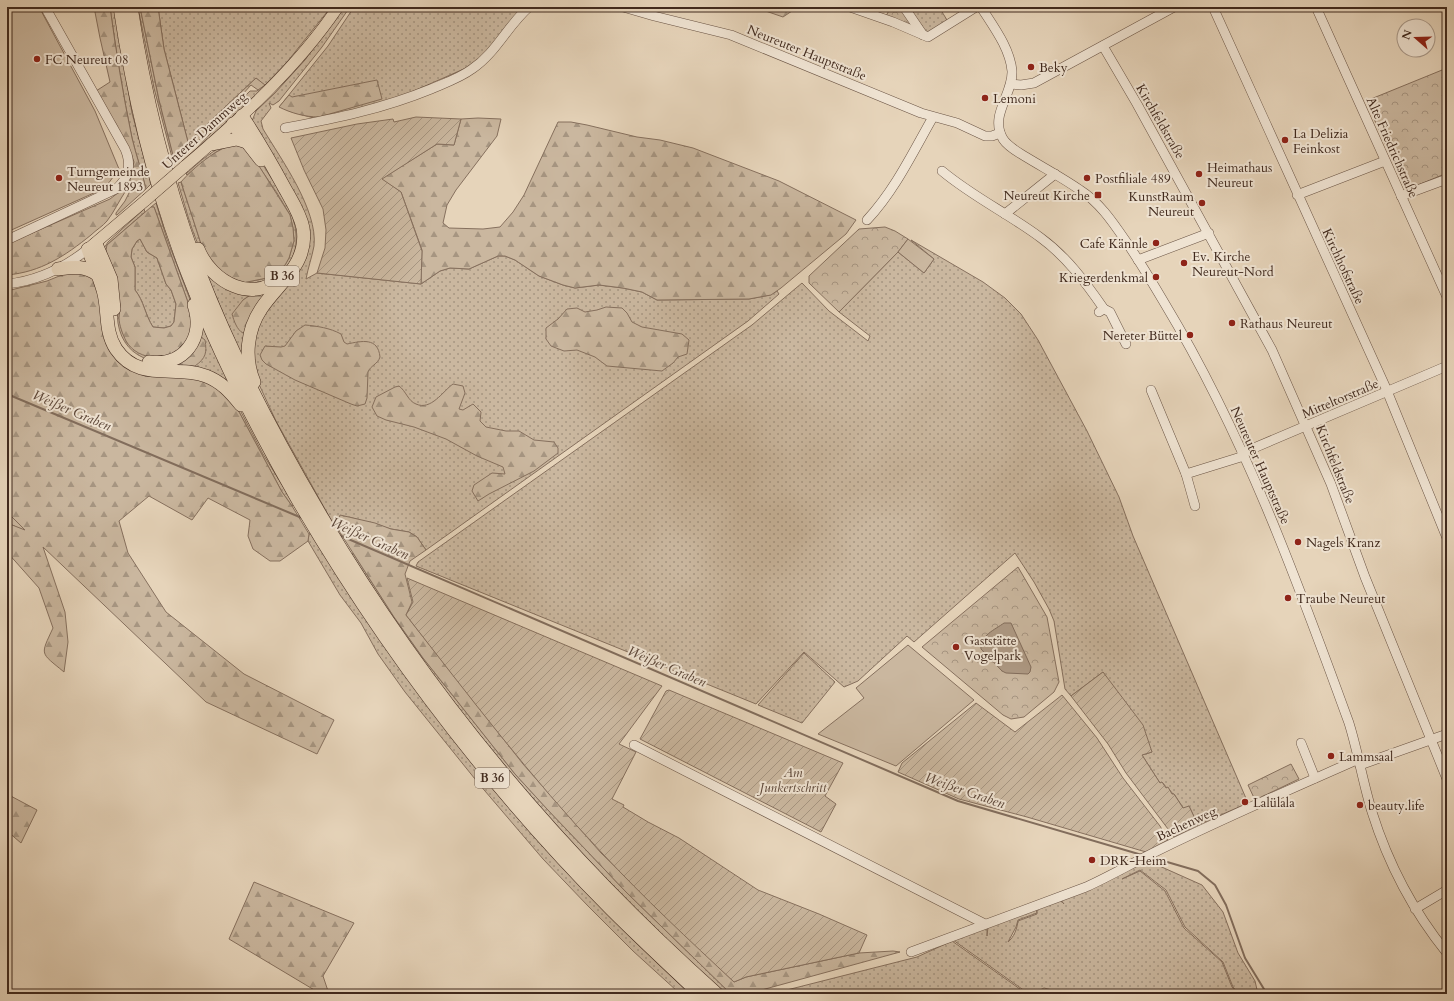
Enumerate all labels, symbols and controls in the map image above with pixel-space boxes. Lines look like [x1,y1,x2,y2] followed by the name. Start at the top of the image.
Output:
[1396,18,1436,58] north arrow
[744,21,869,85] street label: Neureuter Hauptstraße
[1398,27,1416,42] text: N
[45,51,129,69] place label: FC Neureut 08
[32,54,42,64] marker: FC Neureut 08
[1039,59,1068,77] place label: Beky
[1026,62,1036,72] marker: Beky
[1131,81,1189,162] street label: Kirchfeldstraße
[158,87,252,174] street label: Unterer Dammweg
[993,90,1036,108] place label: Lemoni
[980,93,990,103] marker: Lemoni
[1362,94,1422,201] street label: Alte Friedrichstraße
[1293,125,1349,158] place label: La Delizia Feinkost
[1280,135,1290,145] marker: La Delizia Feinkost
[1207,159,1272,192] place label: Heimathaus Neureut
[67,163,150,196] place label: Turngemeinde Neureut 1893
[1194,169,1204,179] marker: Heimathaus Neureut
[1095,170,1171,188] place label: Postfiliale 489
[54,173,64,183] marker: Turngemeinde Neureut 1893
[1082,173,1092,183] marker: Postfiliale 489
[1003,187,1090,205] place label: Neureut Kirche
[1129,188,1194,221] place label: KunstRaum Neureut
[1093,190,1103,200] marker: Neureut Kirche
[1197,198,1207,208] marker: KunstRaum Neureut
[1318,226,1369,307] street label: Kirchhofstraße
[1080,235,1148,253] place label: Cafe Kännle
[1151,238,1161,248] marker: Cafe Kännle
[1192,248,1274,281] place label: Ev. Kirche Neureut-Nord
[1179,258,1189,268] marker: Ev. Kirche Neureut-Nord
[265,266,299,286] road number: B 36
[1059,269,1149,287] place label: Kriegerdenkmal
[1151,272,1161,282] marker: Kriegerdenkmal
[1240,315,1332,333] place label: Rathaus Neureut
[1227,318,1237,328] marker: Rathaus Neureut
[1103,327,1183,345] place label: Nereter Büttel
[1185,330,1195,340] marker: Nereter Büttel
[1299,375,1382,423] street label: Mitteltorstraße
[29,385,114,436] water label: Weißer Graben
[1226,404,1294,527] street label: Neureuter Hauptstraße
[1311,422,1359,507] street label: Kirchfeldstraße
[328,513,412,564] water label: Weißer Graben
[1306,534,1380,552] place label: Nagels Kranz
[1293,537,1303,547] marker: Nagels Kranz
[1296,590,1385,608] place label: Traube Neureut
[1283,593,1293,603] marker: Traube Neureut
[964,632,1021,665] place label: Gaststätte Vogelpark
[624,641,709,692] water label: Weißer Graben
[951,642,961,652] marker: Gaststätte Vogelpark
[1339,748,1394,766] place label: Lammsaal
[1326,751,1336,761] marker: Lammsaal
[757,764,827,797] park label: Am Junkertschritt
[475,768,509,788] road number: B 36
[922,768,1008,813] water label: Weißer Graben
[1253,794,1295,812] place label: Lalülala
[1240,797,1250,807] marker: Lalülala
[1368,797,1425,815] place label: beauty.life
[1355,800,1365,810] marker: beauty.life
[1153,802,1220,846] street label: Bachenweg
[1100,852,1166,870] place label: DRK-Heim
[1087,855,1097,865] marker: DRK-Heim

